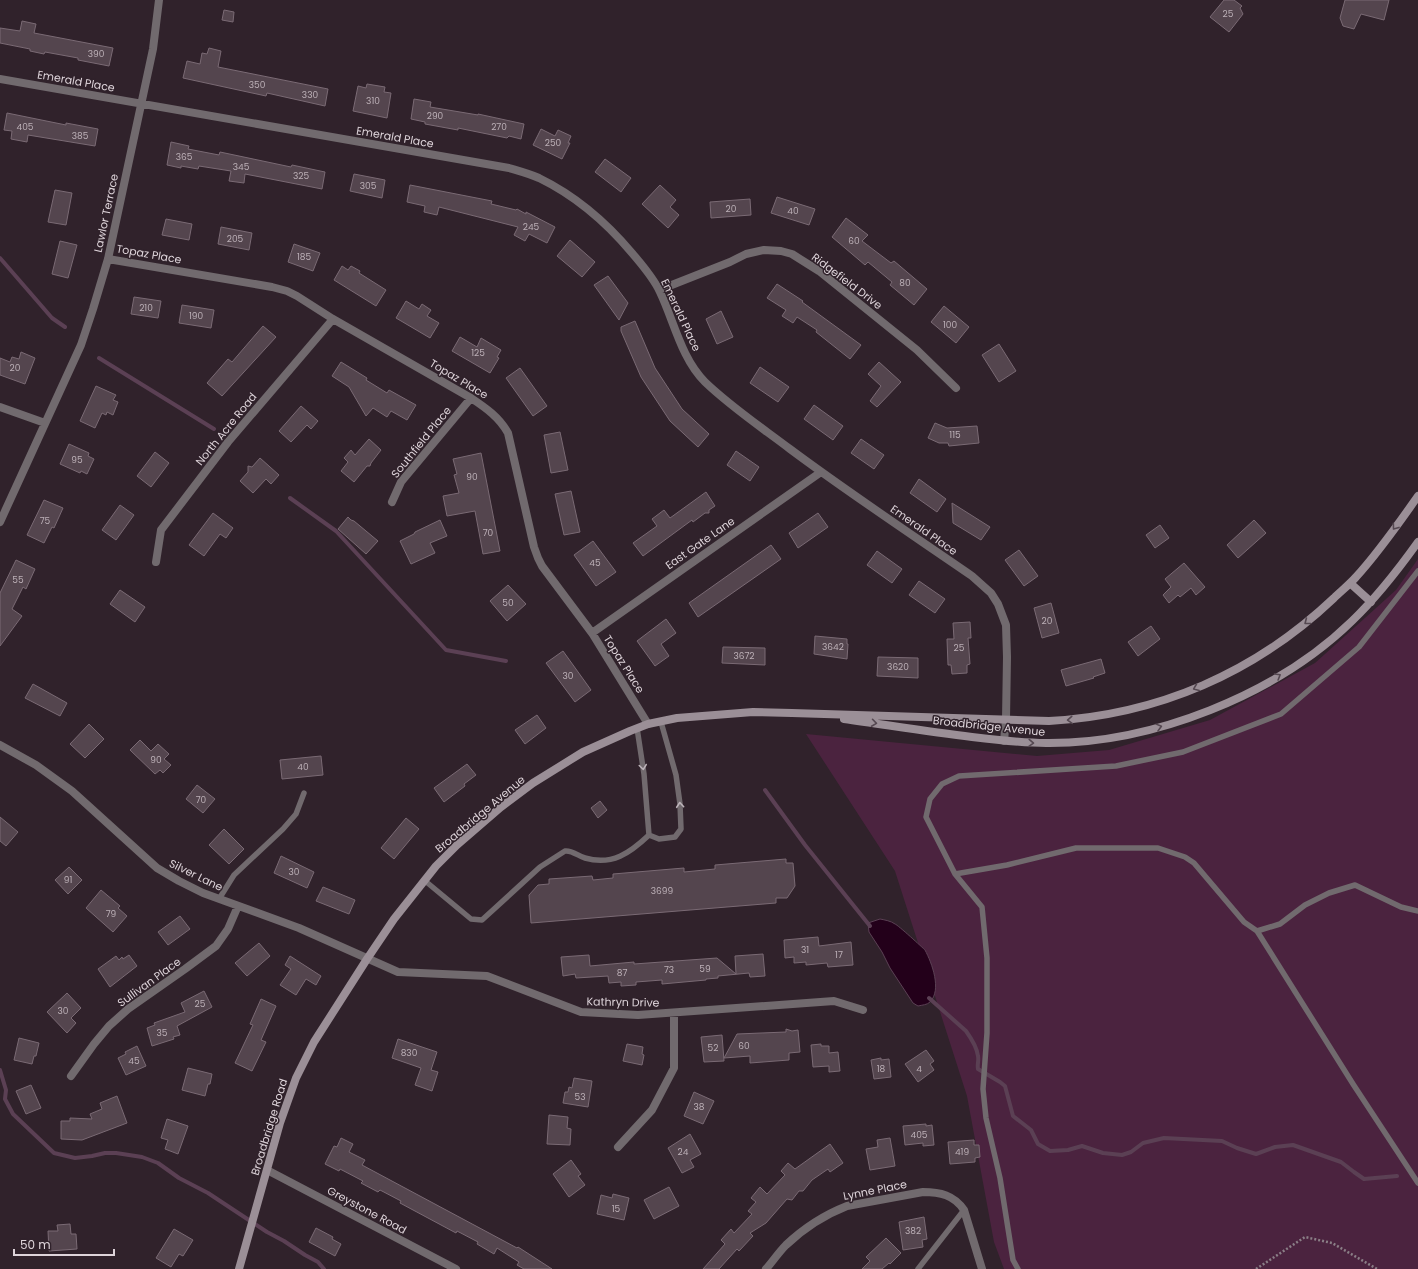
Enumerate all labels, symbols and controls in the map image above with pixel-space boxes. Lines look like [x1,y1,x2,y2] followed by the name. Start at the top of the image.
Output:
[1223,8,1234,20] house number: 25
[88,48,105,60] house number: 390
[36,66,116,96] street label: Emerald Place
[249,79,266,91] house number: 350
[302,89,318,101] house number: 330
[366,95,380,107] house number: 310
[427,110,444,122] house number: 290
[17,121,34,133] house number: 405
[491,121,507,133] house number: 270
[355,122,435,152] street label: Emerald Place
[72,130,89,142] house number: 385
[545,137,562,149] house number: 250
[176,151,193,163] house number: 365
[233,161,250,173] house number: 345
[293,170,309,182] house number: 325
[90,172,122,254] street label: Lawlor Terrace
[360,180,377,192] house number: 305
[726,203,737,215] house number: 20
[787,205,799,217] house number: 40
[523,221,540,233] house number: 245
[227,233,244,245] house number: 205
[848,235,860,247] house number: 60
[115,240,183,268] street label: Topaz Place
[808,249,886,313] street label: Ridgefield Drive
[297,251,311,263] house number: 185
[657,276,705,354] street label: Emerald Place
[899,277,911,289] house number: 80
[139,302,153,314] house number: 210
[189,310,203,322] house number: 190
[943,319,957,331] house number: 100
[471,347,485,359] house number: 125
[427,355,491,403] street label: Topaz Place
[10,362,21,374] house number: 20
[192,389,260,469] street label: North Acre Road
[387,403,455,481] street label: Southfield Place
[949,429,961,441] house number: 115
[71,454,83,466] house number: 95
[466,471,478,483] house number: 90
[887,501,961,559] street label: Emerald Place
[662,513,738,573] street label: East Gate Lane
[40,515,51,527] house number: 75
[1392,523,1400,530] one-way arrow
[483,527,494,539] house number: 70
[589,557,601,569] house number: 45
[12,574,24,586] house number: 55
[502,597,514,609] house number: 50
[1042,615,1053,627] house number: 20
[1305,618,1312,625] one-way arrow
[600,632,648,696] street label: Topaz Place
[822,641,844,653] house number: 3642
[954,642,965,654] house number: 25
[733,650,755,662] house number: 3672
[887,661,909,673] house number: 3620
[563,670,574,682] house number: 30
[1274,673,1281,681] one-way arrow
[1192,684,1199,692] one-way arrow
[932,712,1046,740] street label: Broadbridge Avenue
[1067,715,1073,724] one-way arrow
[871,718,877,727] one-way arrow
[1156,723,1163,732] one-way arrow
[1028,738,1034,747] one-way arrow
[150,754,162,766] house number: 90
[297,761,309,773] house number: 40
[638,764,647,770] one-way arrow
[432,771,529,856] street label: Broadbridge Avenue
[196,794,207,806] house number: 70
[676,802,685,808] one-way arrow
[166,855,226,895] street label: Silver Lane
[289,866,300,878] house number: 30
[64,874,72,886] house number: 91
[651,885,674,897] house number: 3699
[106,908,117,920] house number: 79
[801,944,809,956] house number: 31
[835,949,843,961] house number: 17
[114,953,184,1011] street label: Sullivan Place
[699,963,711,975] house number: 59
[664,964,674,976] house number: 73
[617,967,627,979] house number: 87
[586,993,660,1011] street label: Kathryn Drive
[195,998,206,1010] house number: 25
[58,1005,69,1017] house number: 30
[157,1027,168,1039] house number: 35
[738,1040,750,1052] house number: 60
[708,1042,718,1054] house number: 52
[401,1047,418,1059] house number: 830
[128,1055,140,1067] house number: 45
[877,1063,886,1075] house number: 18
[916,1063,922,1075] house number: 4
[247,1077,291,1177] street label: Broadbridge Road
[575,1091,585,1103] house number: 53
[694,1101,705,1113] house number: 38
[911,1129,928,1141] house number: 405
[678,1146,689,1158] house number: 24
[955,1146,969,1158] house number: 419
[842,1176,908,1204] street label: Lynne Place
[324,1182,410,1238] street label: Greystone Road
[612,1203,621,1215] house number: 15
[905,1225,921,1237] house number: 382
[14,1231,114,1257] scale bar
[20,1236,51,1253] text: 50 m

